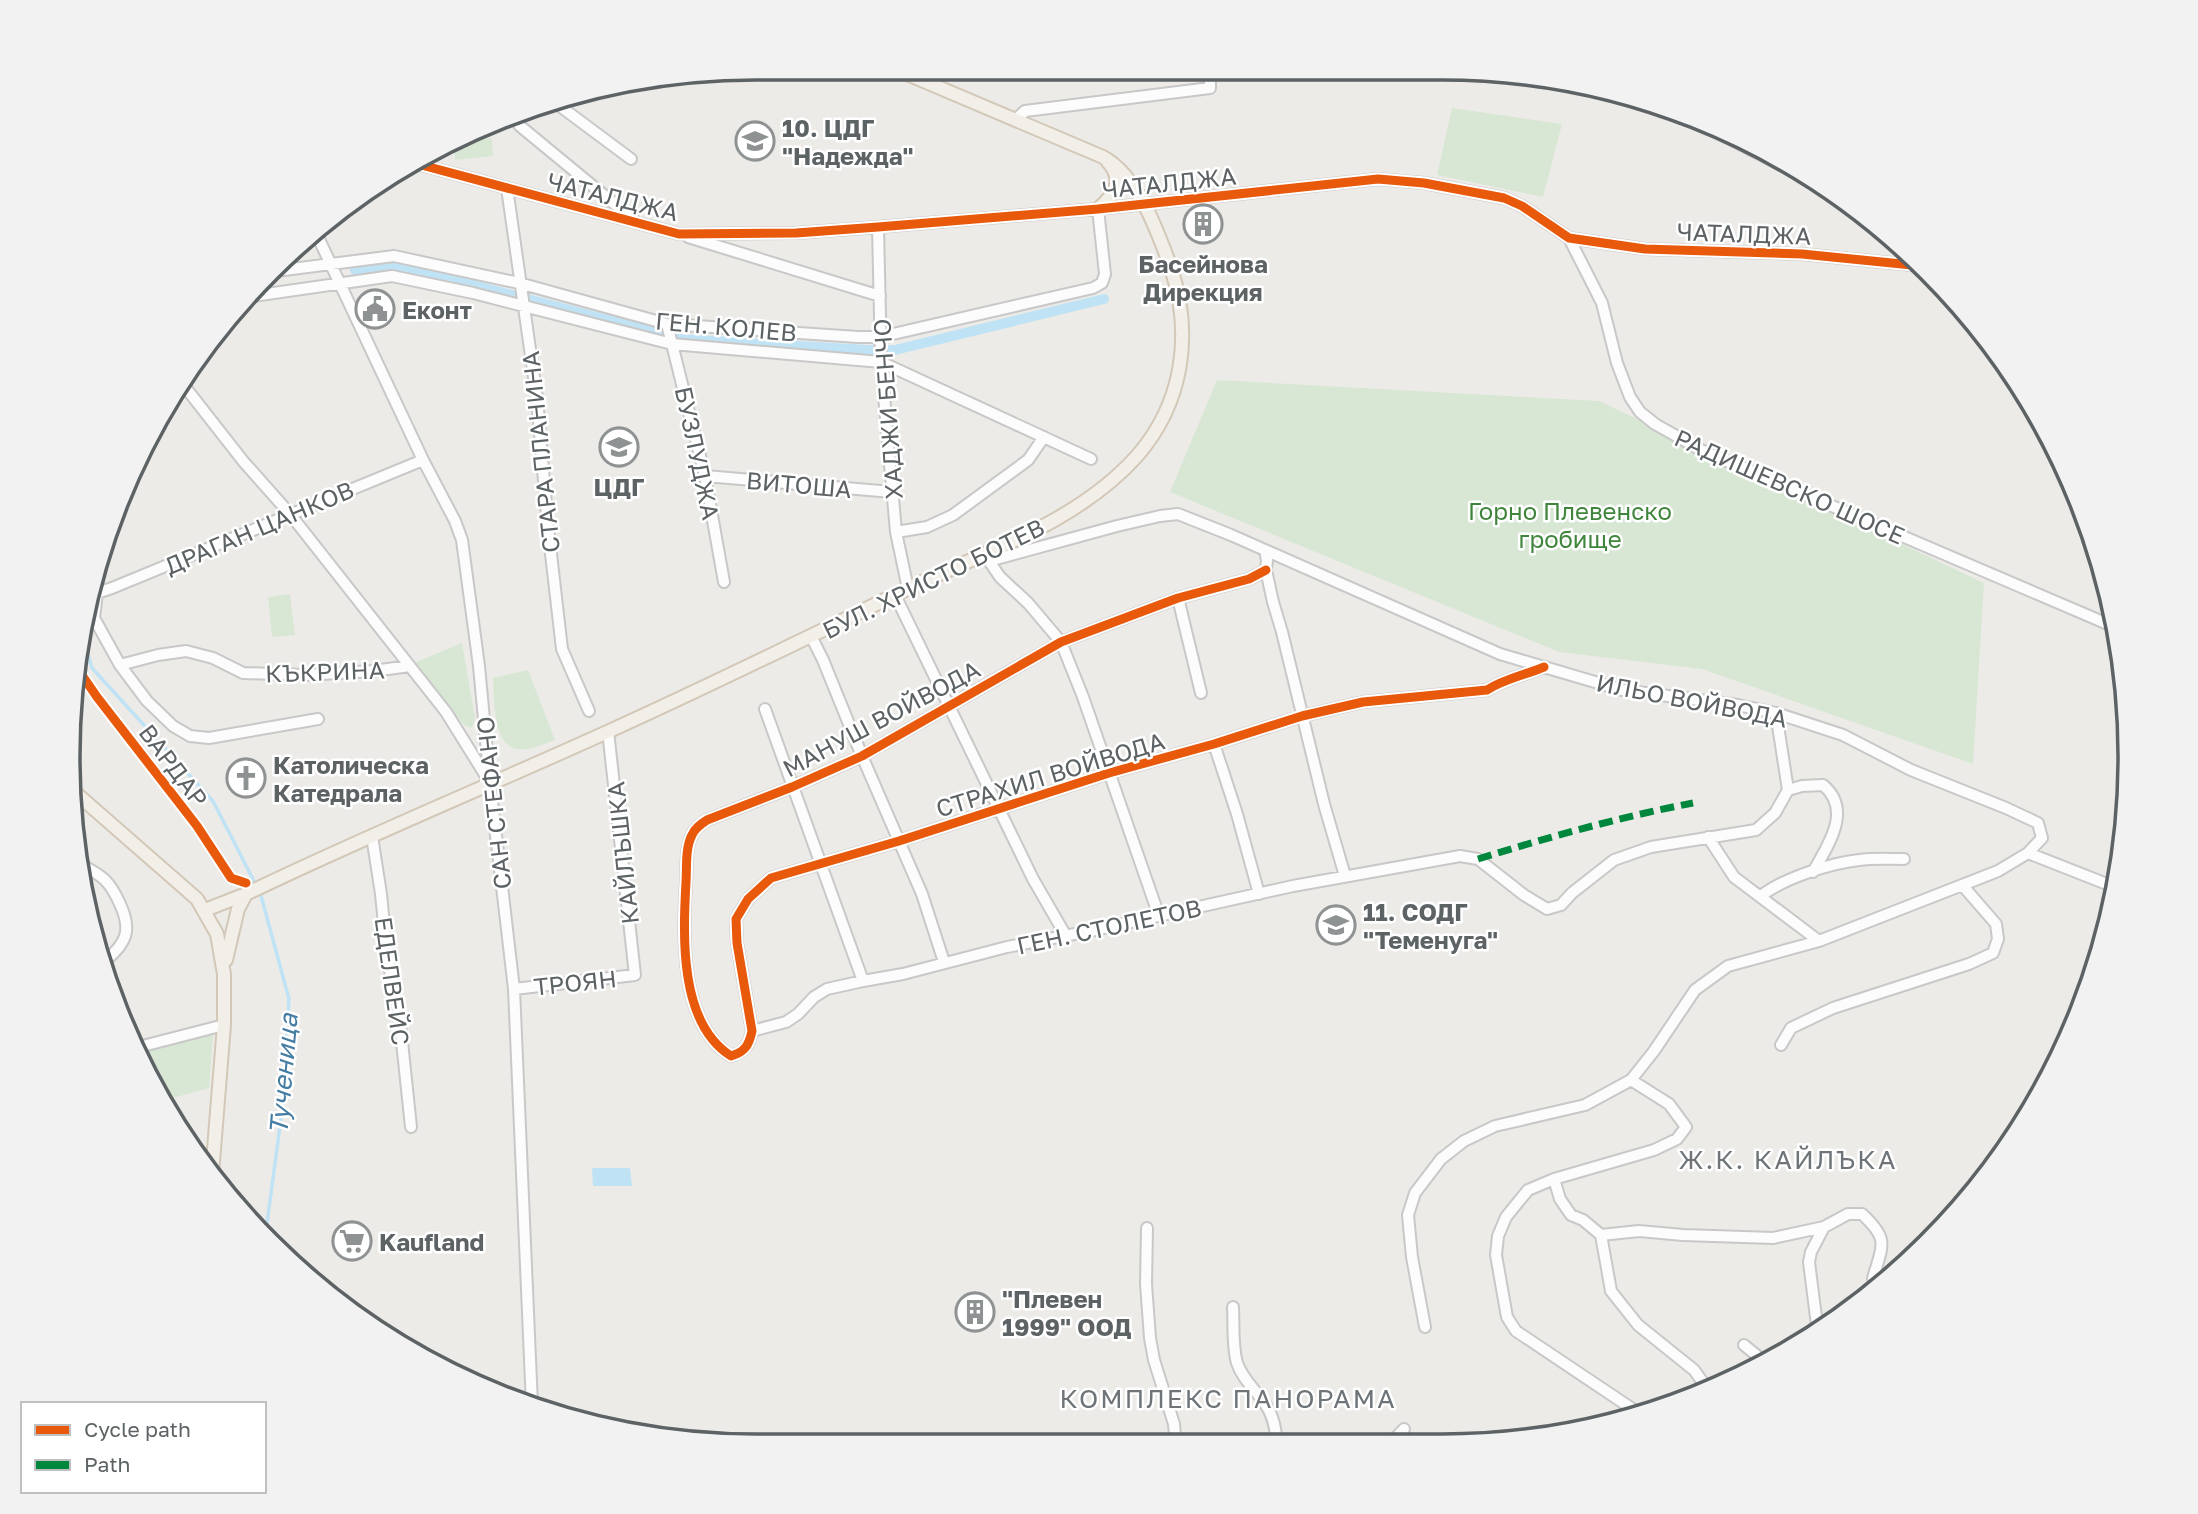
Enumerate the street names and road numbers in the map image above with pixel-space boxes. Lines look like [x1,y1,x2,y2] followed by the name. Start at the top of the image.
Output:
[1101,161,1237,203] street label: ЧАТАЛДЖА
[544,166,682,226] street label: ЧАТАЛДЖА
[1676,216,1812,250] street label: ЧАТАЛДЖА
[654,305,798,347] street label: ГЕН. КОЛЕВ
[866,318,908,500] street label: ХАДЖИ БЕНЧО
[515,350,565,554] street label: СТАРА ПЛАНИНА
[670,384,726,522] street label: БУЗЛУДЖА
[1671,422,1909,550] street label: РАДИШЕВСКО ШОСЕ
[745,465,853,503] street label: ВИТОША
[160,474,358,580] street label: ДРАГАН ЦАНКОВ
[817,512,1049,644] street label: БУЛ. ХРИСТО БОТЕВ
[265,654,385,688] street label: КЪКРИНА
[777,654,985,782] street label: МАНУШ ВОЙВОДА
[1594,667,1790,733] street label: ИЛЬО ВОЙВОДА
[470,715,516,891] street label: САН СТЕФАНО
[134,718,214,812] street label: ВАРДАР
[932,725,1168,823] street label: СТРАХИЛ ВОЙВОДА
[600,780,644,926] street label: КАЙЛЪШКА
[1014,892,1204,960] street label: ГЕН. СТОЛЕТОВ
[370,915,416,1047] street label: ЕДЕЛВЕЙС
[532,963,618,1001] street label: ТРОЯН

